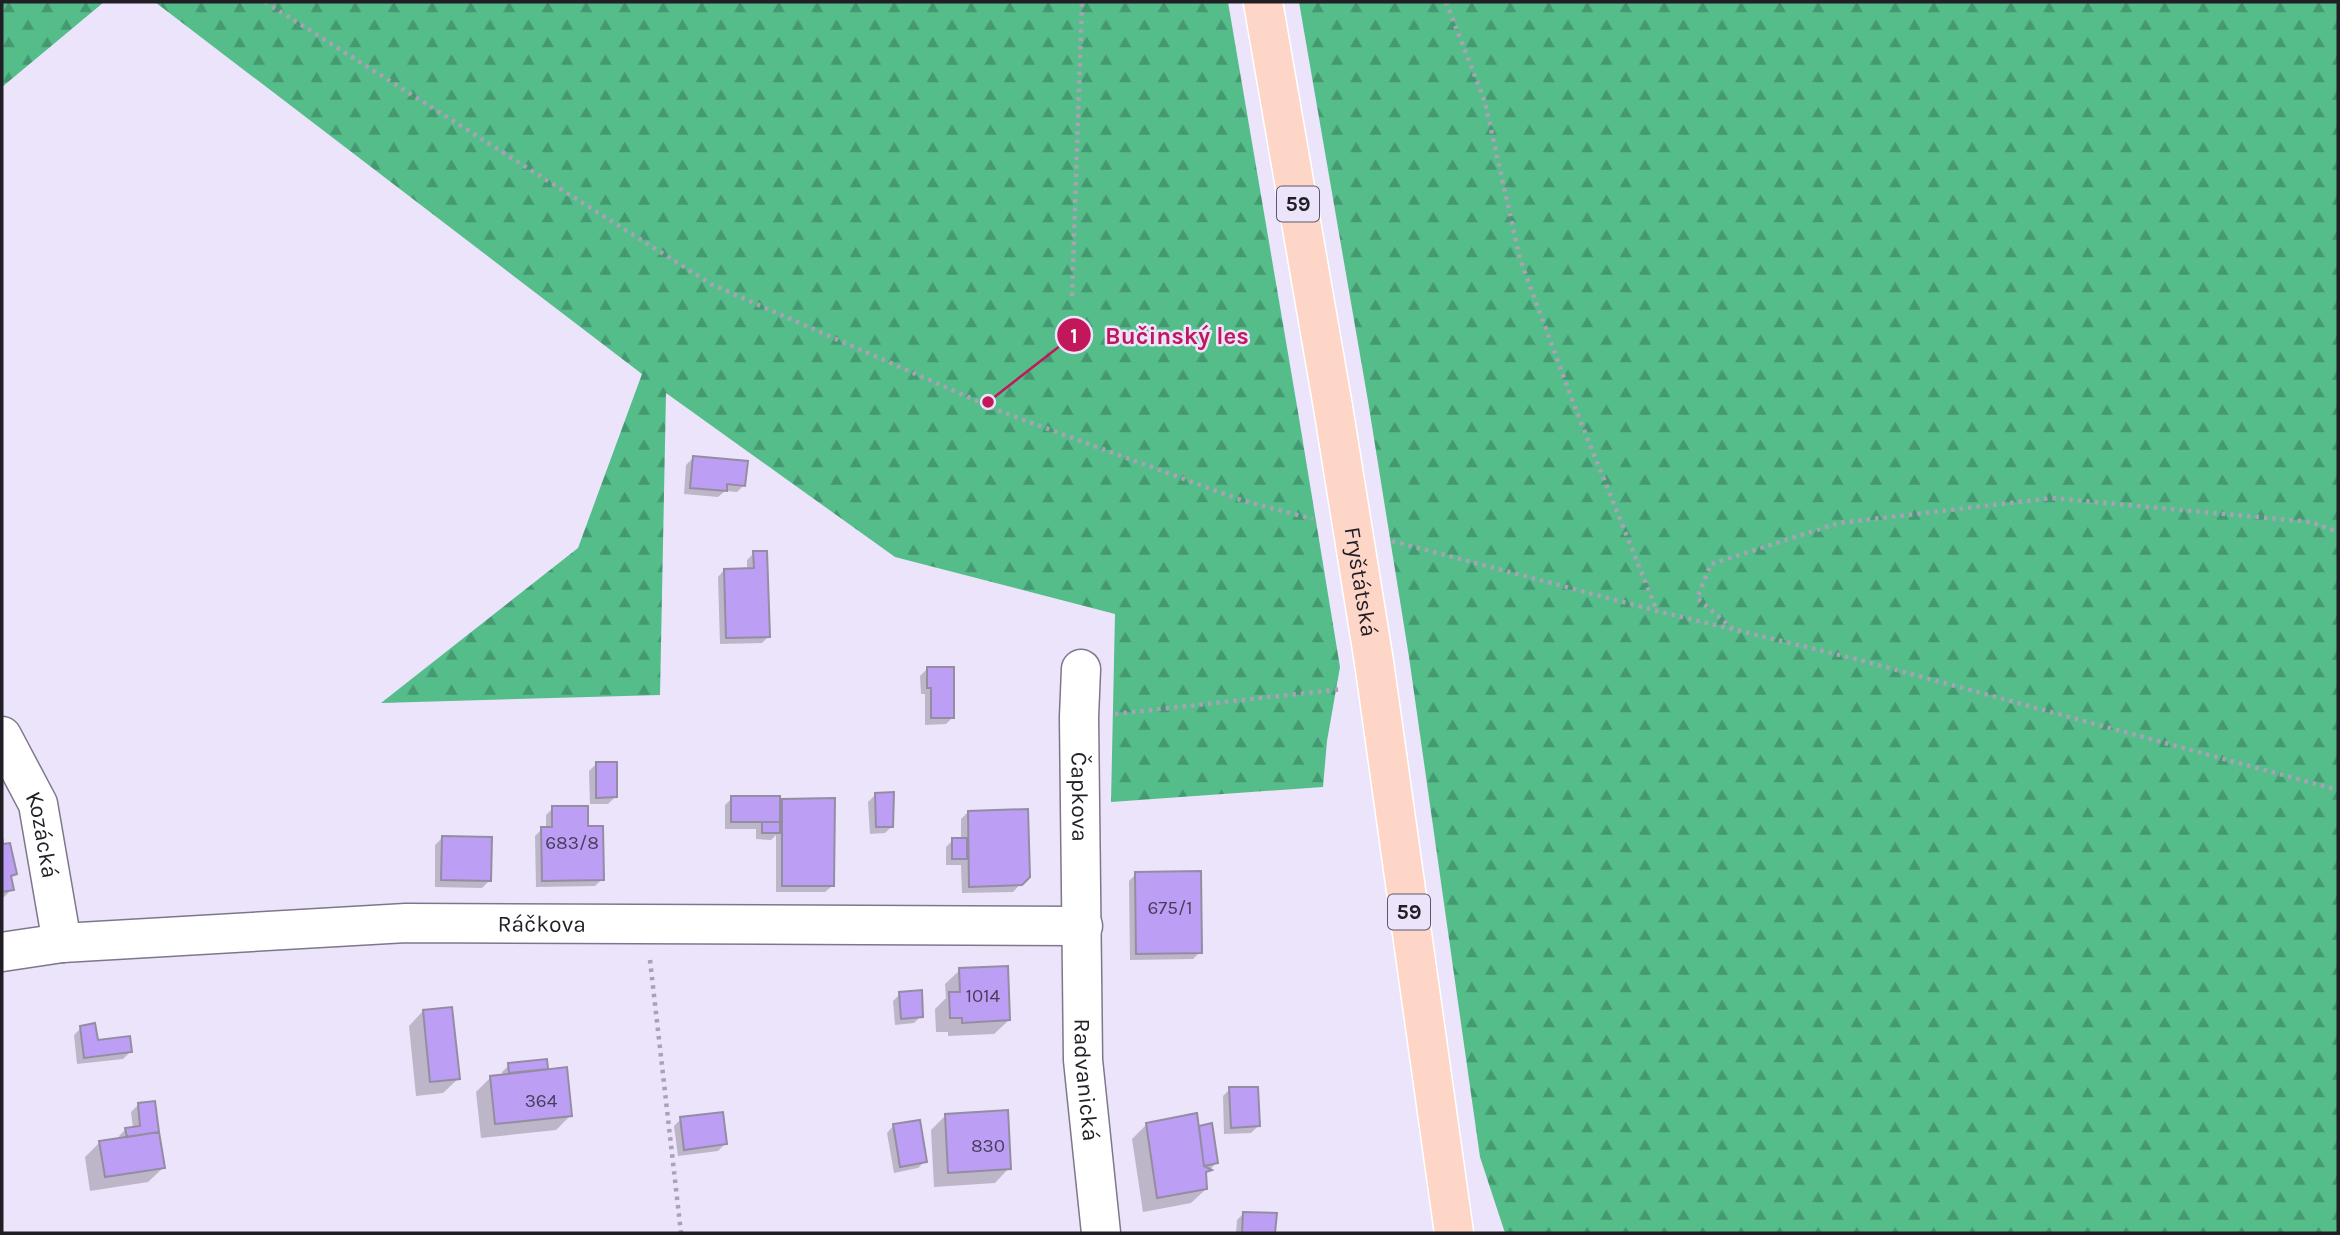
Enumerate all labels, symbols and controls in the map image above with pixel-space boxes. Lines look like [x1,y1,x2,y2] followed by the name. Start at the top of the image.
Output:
[1277,186,1319,222] road number: 59
[1057,313,1263,358] callout: Bučinský les
[1105,322,1249,350] text: Bučinský les
[1070,324,1078,348] text: 1
[1339,525,1383,639] street label: Fryštátská
[1066,752,1094,842] street label: Čapkova
[20,786,64,880] street label: Kozácká
[545,832,599,854] house number: 683/8
[1388,894,1430,930] road number: 59
[1147,897,1193,919] house number: 675/1
[497,910,586,937] street label: Ráčkova
[966,985,1001,1007] house number: 1014
[1069,1018,1105,1142] street label: Radvanická
[525,1090,558,1112] house number: 364
[971,1135,1005,1157] house number: 830

